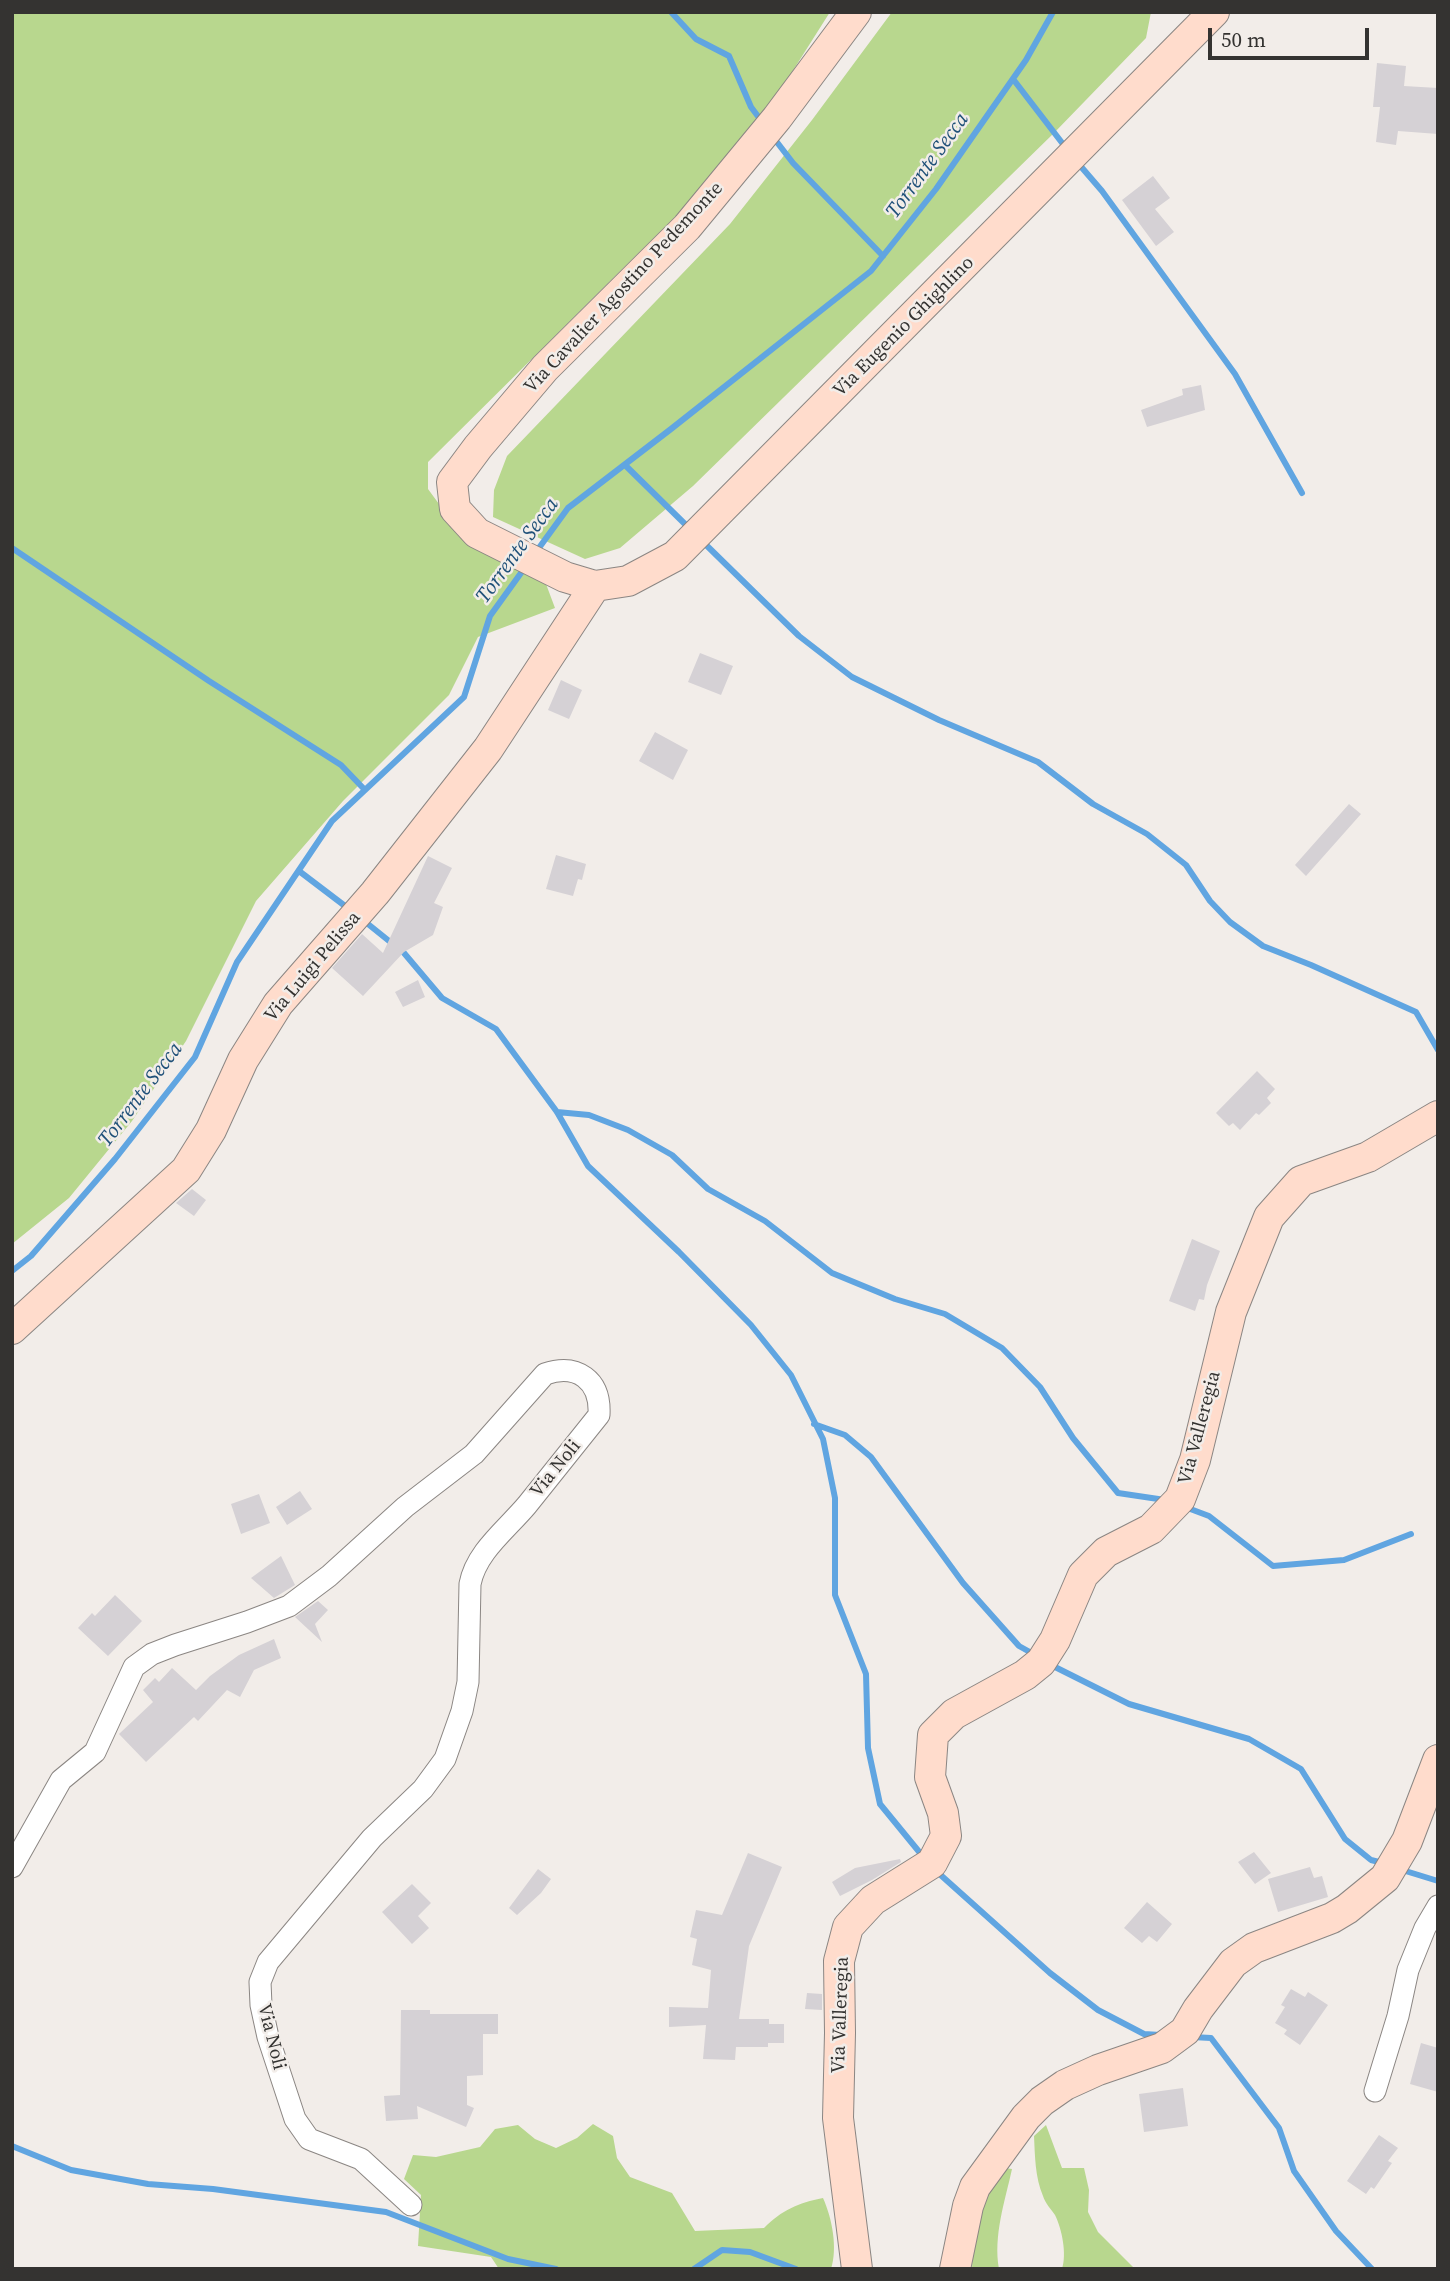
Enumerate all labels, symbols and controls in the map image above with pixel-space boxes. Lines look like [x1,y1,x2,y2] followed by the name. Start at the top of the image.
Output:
[1212,14,1373,58] scale bar
[1221,25,1266,54] text: 50 m
[881,108,975,224] water label: Torrente Secca
[520,178,728,398] street label: Via Cavalier Agostino Pedemonte
[829,252,979,402] street label: Via Eugenio Ghighlino
[471,493,565,609] water label: Torrente Secca
[260,907,366,1027] street label: Via Luigi Pelissa
[93,1038,189,1152] water label: Torrente Secca
[1174,1369,1226,1487] street label: Via Valleregia
[526,1436,586,1502] street label: Via Noli
[828,1956,854,2074] street label: Via Valleregia
[252,2002,290,2072] street label: Via Noli

